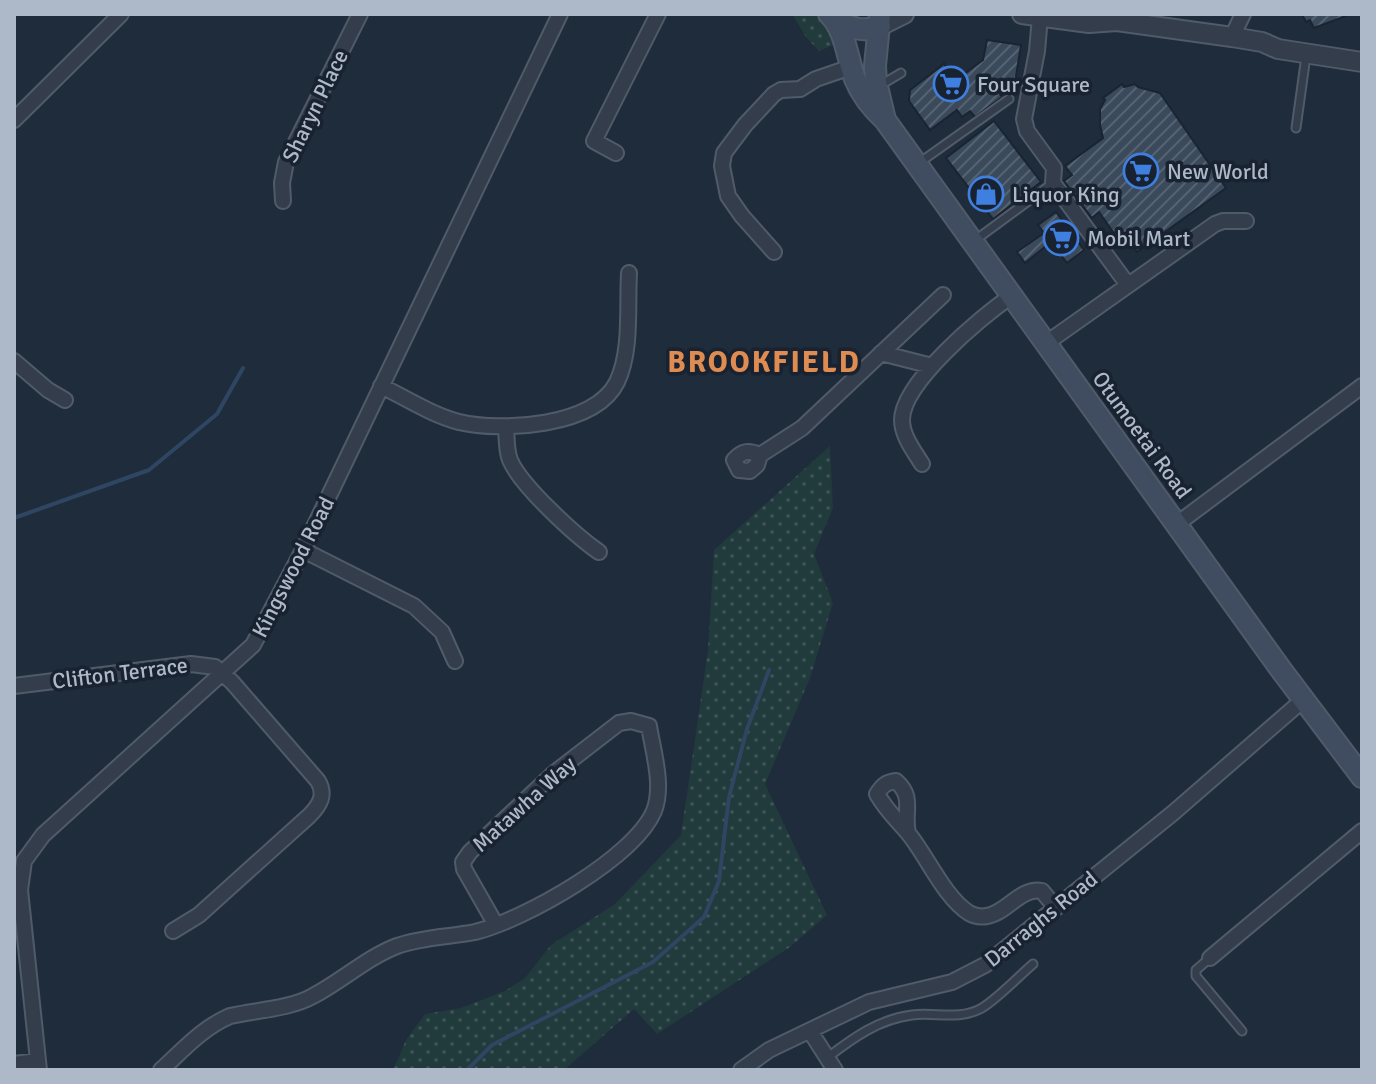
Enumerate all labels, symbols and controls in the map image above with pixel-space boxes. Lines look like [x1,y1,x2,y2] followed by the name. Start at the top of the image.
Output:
[276,45,354,167] street label: Sharyn Place
[932,65,970,103] supermarket icon: Four Square
[977,71,1090,98] place label: Four Square
[1122,152,1160,190] supermarket icon: New World
[1167,158,1269,185] place label: New World
[967,175,1005,213] shop icon: Liquor King
[1012,181,1120,208] place label: Liquor King
[1042,219,1080,257] supermarket icon: Mobil Mart
[1087,225,1191,252] place label: Mobil Mart
[667,344,861,381] district label: BROOKFIELD
[1087,366,1197,504] street label: Otumoetai Road
[246,492,340,642] street label: Kingswood Road
[51,651,189,695] street label: Clifton Terrace
[467,750,582,858] street label: Matawha Way
[979,865,1103,973] street label: Darraghs Road

